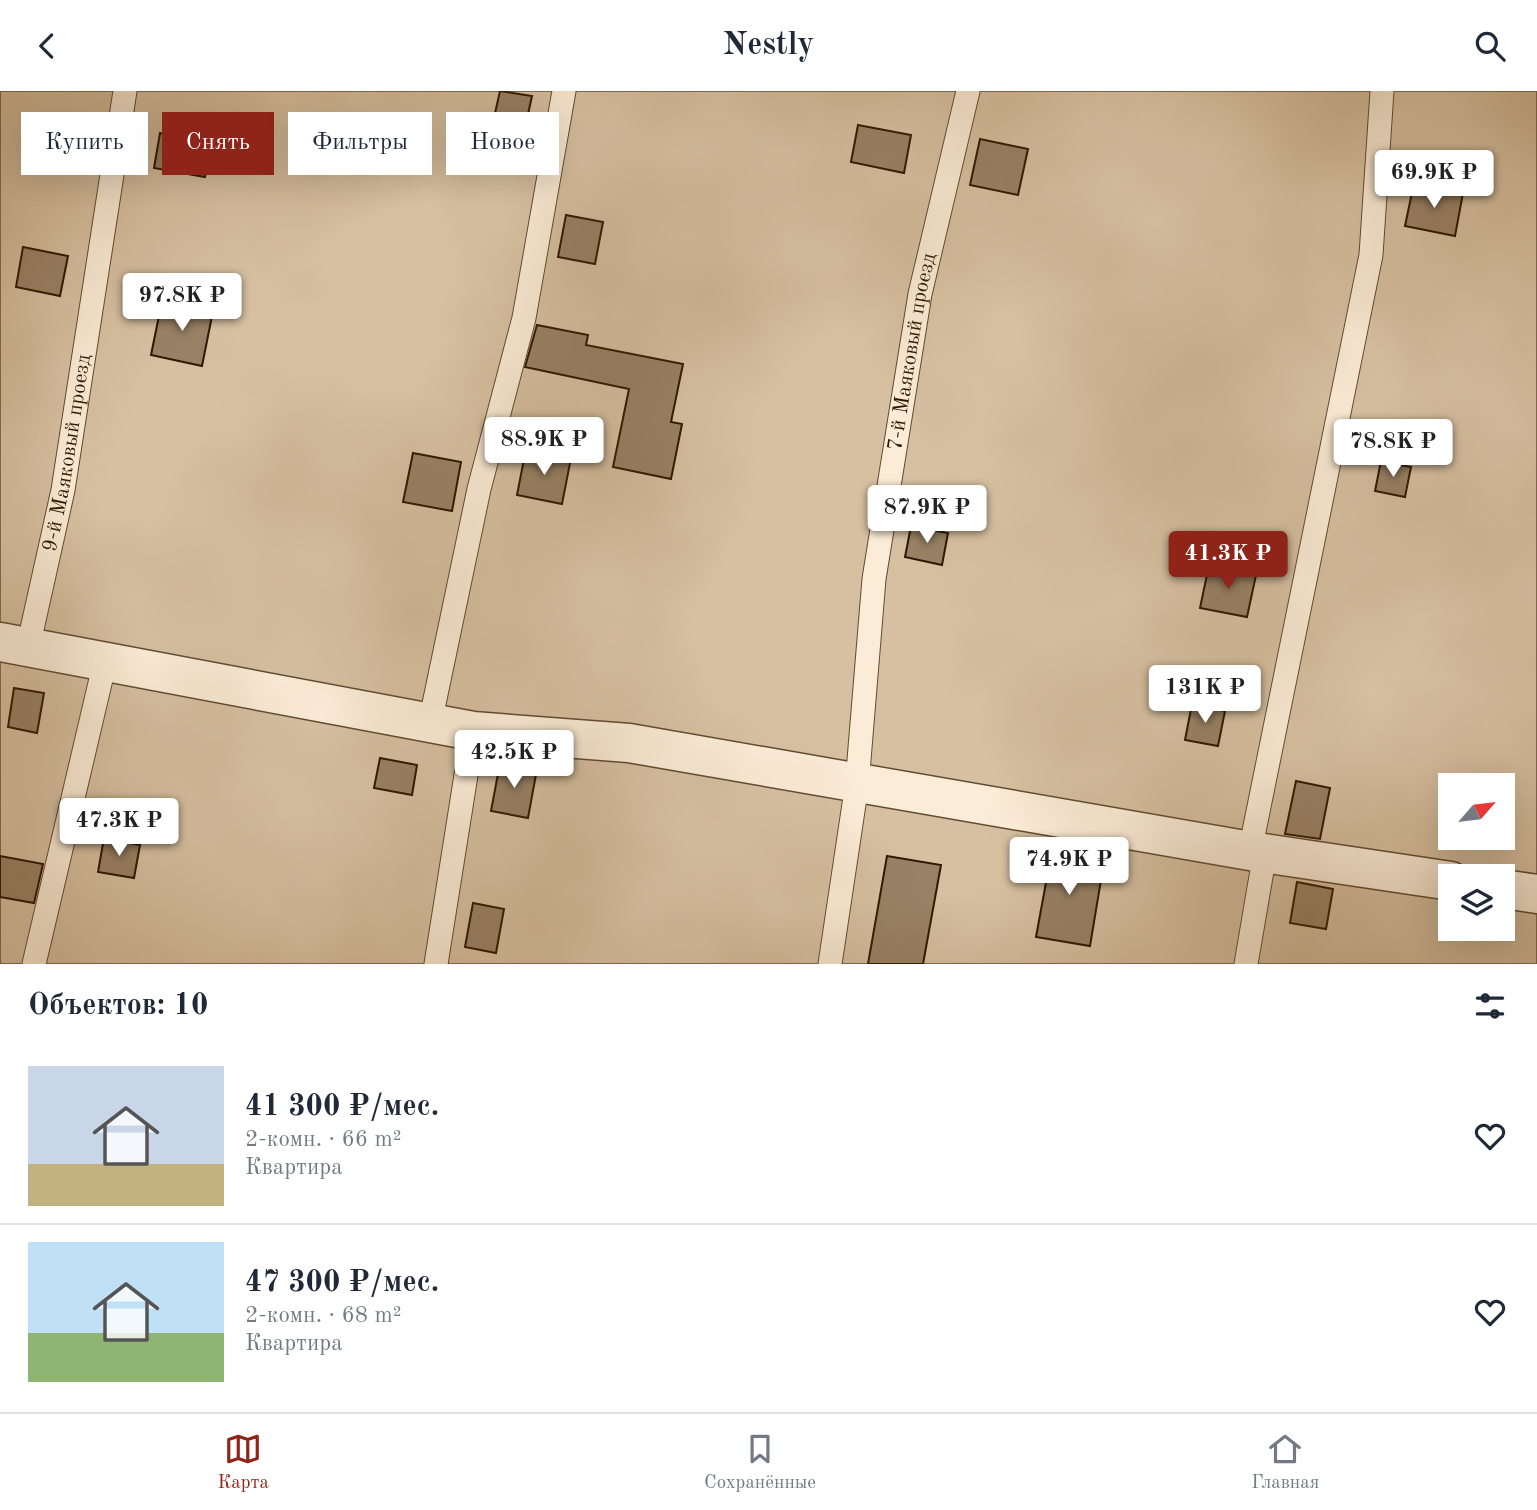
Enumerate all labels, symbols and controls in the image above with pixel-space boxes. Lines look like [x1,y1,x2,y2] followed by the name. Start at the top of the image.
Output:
[28,27,66,65] icon: back
[1471,27,1509,65] icon: search
[723,30,814,62] text: Nestly
[21,112,148,175] chip: Купить
[162,112,274,175] chip: Снять
[288,112,432,175] chip: Фильтры
[446,112,559,175] chip: Новое
[1369,151,1499,210] pin: 69.9K ₽
[1391,161,1477,184] text: 69.9K ₽
[884,250,940,452] street label: 7-й Маяковый проезд
[117,273,247,333] pin: 97.8K ₽
[139,284,225,307] text: 97.8K ₽
[39,352,95,554] street label: 9-й Маяковый проезд
[479,417,609,477] pin: 88.9K ₽
[1328,419,1458,479] pin: 78.8K ₽
[501,428,587,451] text: 88.9K ₽
[1350,430,1436,453] text: 78.8K ₽
[862,485,992,545] pin: 87.9K ₽
[884,496,970,519] text: 87.9K ₽
[1163,531,1293,591] pin: 41.3K ₽
[1185,542,1271,565] text: 41.3K ₽
[1148,665,1262,725] pin: 131K ₽
[1165,676,1245,699] text: 131K ₽
[449,731,579,790] pin: 42.5K ₽
[471,741,557,764] text: 42.5K ₽
[1438,773,1516,851] north arrow
[1438,773,1515,941] map controls
[54,799,184,858] pin: 47.3K ₽
[76,809,162,832] text: 47.3K ₽
[1004,837,1134,897] pin: 74.9K ₽
[1026,848,1112,871] text: 74.9K ₽
[1438,864,1515,941] button: layers
[1471,987,1509,1025] icon: filters
[28,991,208,1021] text: Объектов: 10
[245,1092,439,1122] text: 41 300 ₽/мес.
[84,1094,168,1178] icon: home
[1471,1117,1509,1155] icon: heart
[245,1128,402,1151] text: 2-комн. · 66 m²
[245,1156,343,1179] text: Квартира
[245,1268,439,1298] text: 47 300 ₽/мес.
[84,1270,168,1354] icon: home
[1471,1293,1509,1331] icon: heart
[245,1304,402,1327] text: 2-комн. · 68 m²
[245,1332,343,1355] text: Квартира
[218,1430,269,1495] tab: Карта
[704,1430,816,1495] tab: Сохранённые
[1251,1430,1319,1495] tab: Главная

